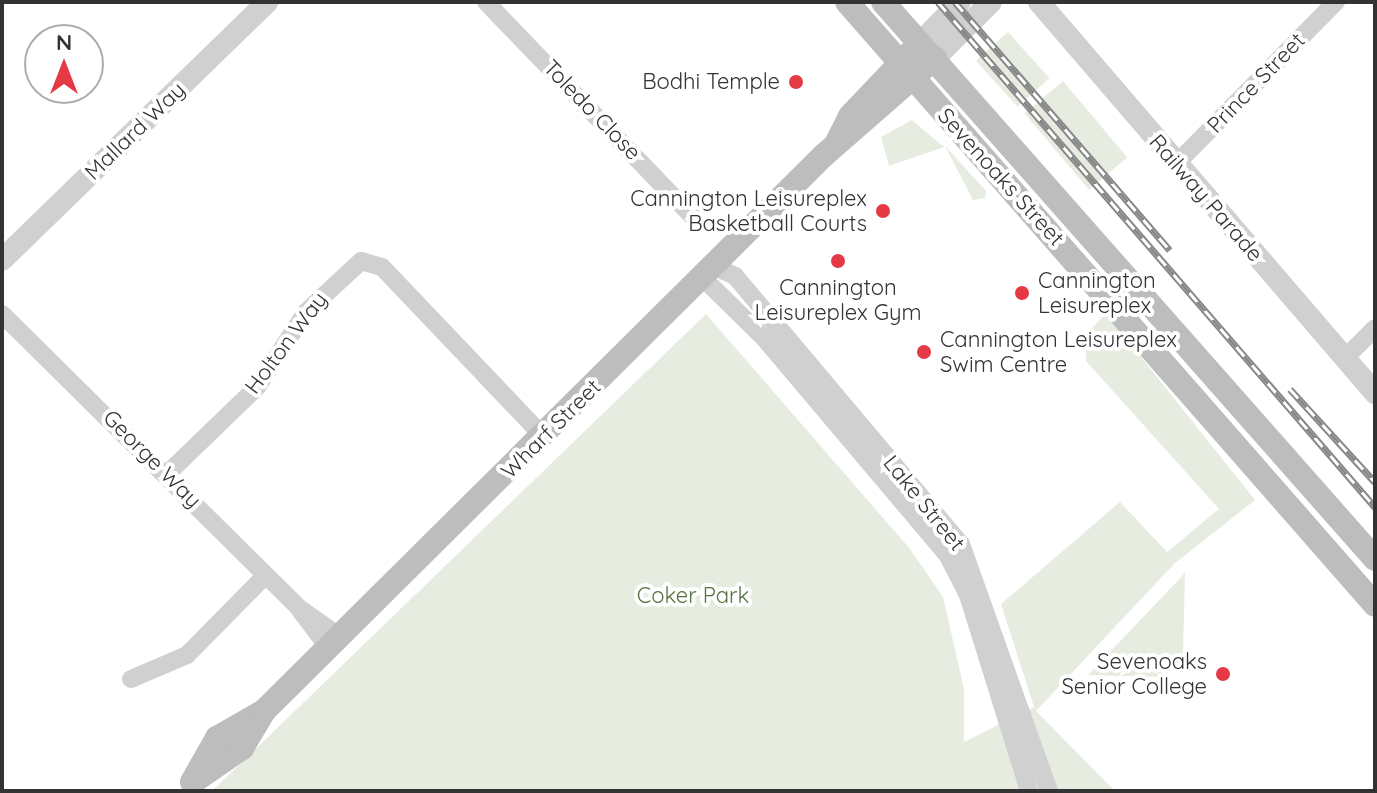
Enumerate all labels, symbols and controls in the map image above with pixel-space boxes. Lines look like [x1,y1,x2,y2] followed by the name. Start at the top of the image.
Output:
[24,24,104,104] north arrow
[1202,27,1310,139] street label: Prince Street
[56,28,72,56] text: N
[538,54,646,166] street label: Toledo Close
[642,69,780,95] place label: Bodhi Temple
[787,73,805,91] marker: Bodhi Temple
[79,77,191,185] street label: Mallard Way
[932,103,1070,251] street label: Sevenoaks Street
[1144,129,1268,267] street label: Railway Parade
[630,185,867,236] place label: Cannington Leisureplex Basketball Courts
[874,202,892,220] marker: Cannington Leisureplex Basketball Courts
[829,252,847,270] marker: Cannington Leisureplex Gym
[1038,267,1156,318] place label: Cannington Leisureplex
[754,274,922,326] place label: Cannington Leisureplex Gym
[1013,284,1031,302] marker: Cannington Leisureplex
[239,287,333,399] street label: Holton Way
[940,326,1177,378] place label: Cannington Leisureplex Swim Centre
[915,343,933,361] marker: Cannington Leisureplex Swim Centre
[496,374,606,484] street label: Wharf Street
[97,404,207,514] street label: George Way
[878,450,970,556] street label: Lake Street
[637,583,749,609] park label: Coker Park
[1061,648,1207,700] place label: Sevenoaks Senior College
[1214,665,1232,683] marker: Sevenoaks Senior College

